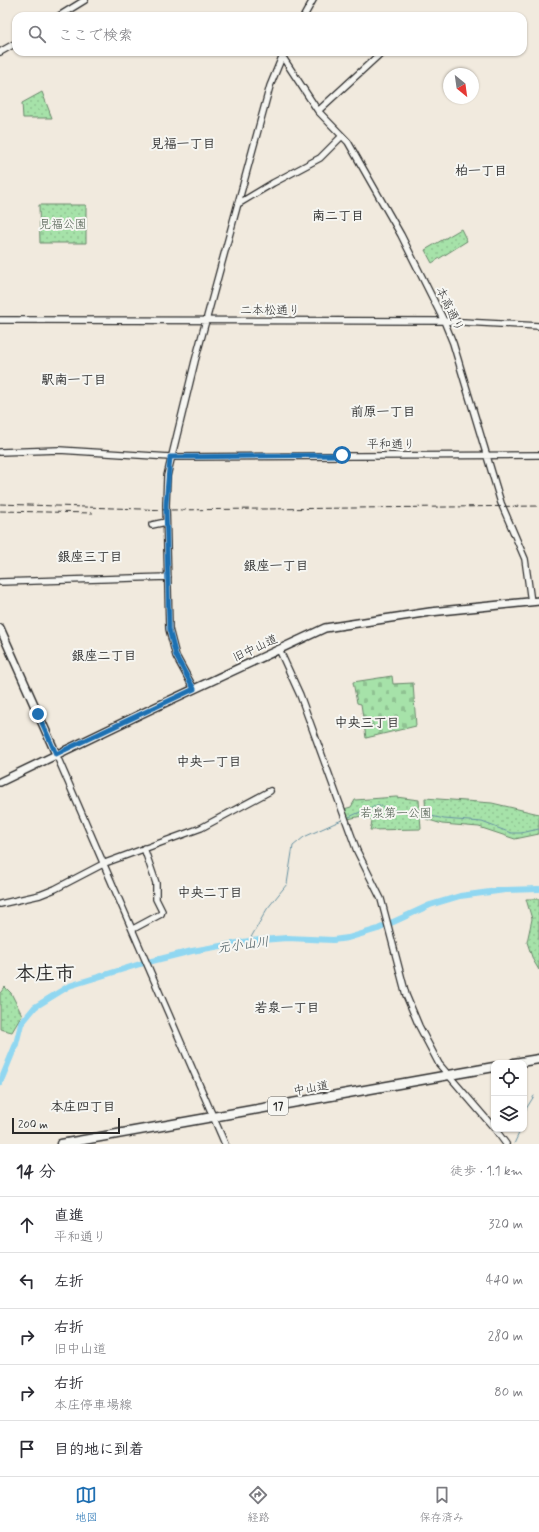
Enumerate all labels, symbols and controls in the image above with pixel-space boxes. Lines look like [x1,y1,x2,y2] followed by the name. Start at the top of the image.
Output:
[12,12,527,56] search box
[26,23,48,45] icon: search
[58,26,133,46] text: ここで検索
[443,68,479,104] north arrow
[150,136,216,153] district label: 見福一丁目
[455,163,507,180] district label: 柏一丁目
[312,208,364,225] district label: 南二丁目
[39,217,87,233] park label: 見福公園
[431,284,467,335] street label: 本高通り
[240,303,300,319] street label: 二本松通り
[41,372,107,389] district label: 駅南一丁目
[350,404,416,421] district label: 前原一丁目
[367,437,415,453] street label: 平和通り
[333,446,351,464] route start
[57,549,123,566] district label: 銀座三丁目
[243,558,309,575] district label: 銀座一丁目
[230,632,281,666] street label: 旧中山道
[71,648,137,665] district label: 銀座二丁目
[29,705,47,723] route end
[334,715,400,732] district label: 中央三丁目
[176,754,242,771] district label: 中央一丁目
[360,806,432,822] park label: 若泉第一公園
[177,885,243,902] district label: 中央二丁目
[216,933,270,958] water label: 元小山川
[15,961,75,988] district label: 本庄市
[254,1000,320,1017] district label: 若泉一丁目
[491,1060,527,1132] map controls
[491,1060,527,1096] button: locate
[292,1078,330,1100] street label: 中山道
[491,1096,527,1132] button: layers
[268,1097,288,1115] road number: 17
[50,1099,116,1116] district label: 本庄四丁目
[12,1116,120,1135] scale bar
[18,1118,48,1132] text: 200 m
[16,1161,56,1183] text: 14 分
[450,1163,523,1180] text: 徒歩 · 1.1 km
[54,1206,84,1226] text: 直進
[16,1214,38,1236] icon: ahead
[489,1216,523,1233] text: 320 m
[54,1229,106,1246] text: 平和通り
[16,1270,38,1292] icon: left
[54,1272,84,1292] text: 左折
[486,1272,523,1289] text: 440 m
[54,1318,84,1338] text: 右折
[16,1326,38,1348] icon: right
[488,1328,523,1345] text: 280 m
[54,1341,106,1358] text: 旧中山道
[54,1374,84,1394] text: 右折
[16,1382,38,1404] icon: right
[494,1384,523,1401] text: 80 m
[54,1397,132,1414] text: 本庄停車場線
[16,1438,38,1460] icon: arrive
[54,1440,144,1460] text: 目的地に到着
[75,1484,97,1525] tab: 地図
[247,1484,269,1525] tab: 経路
[420,1484,464,1525] tab: 保存済み

